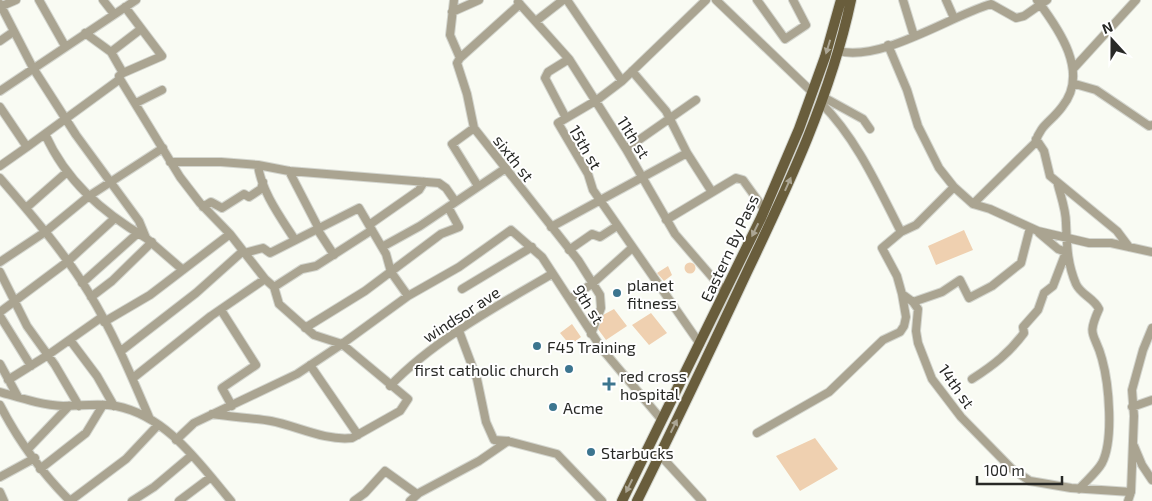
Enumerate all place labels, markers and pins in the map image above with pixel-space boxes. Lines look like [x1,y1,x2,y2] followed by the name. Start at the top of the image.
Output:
[627,275,677,312] place label: planet fitness
[611,287,623,299] marker: planet fitness
[547,337,636,356] place label: F45 Training
[531,340,543,352] marker: F45 Training
[414,360,559,379] place label: first catholic church
[563,363,575,375] marker: first catholic church
[620,366,687,403] place label: red cross hospital
[602,377,616,391] marker: red cross hospital
[563,398,603,417] place label: Acme
[547,401,559,413] marker: Acme
[601,443,674,462] place label: Starbucks
[585,446,597,458] marker: Starbucks

